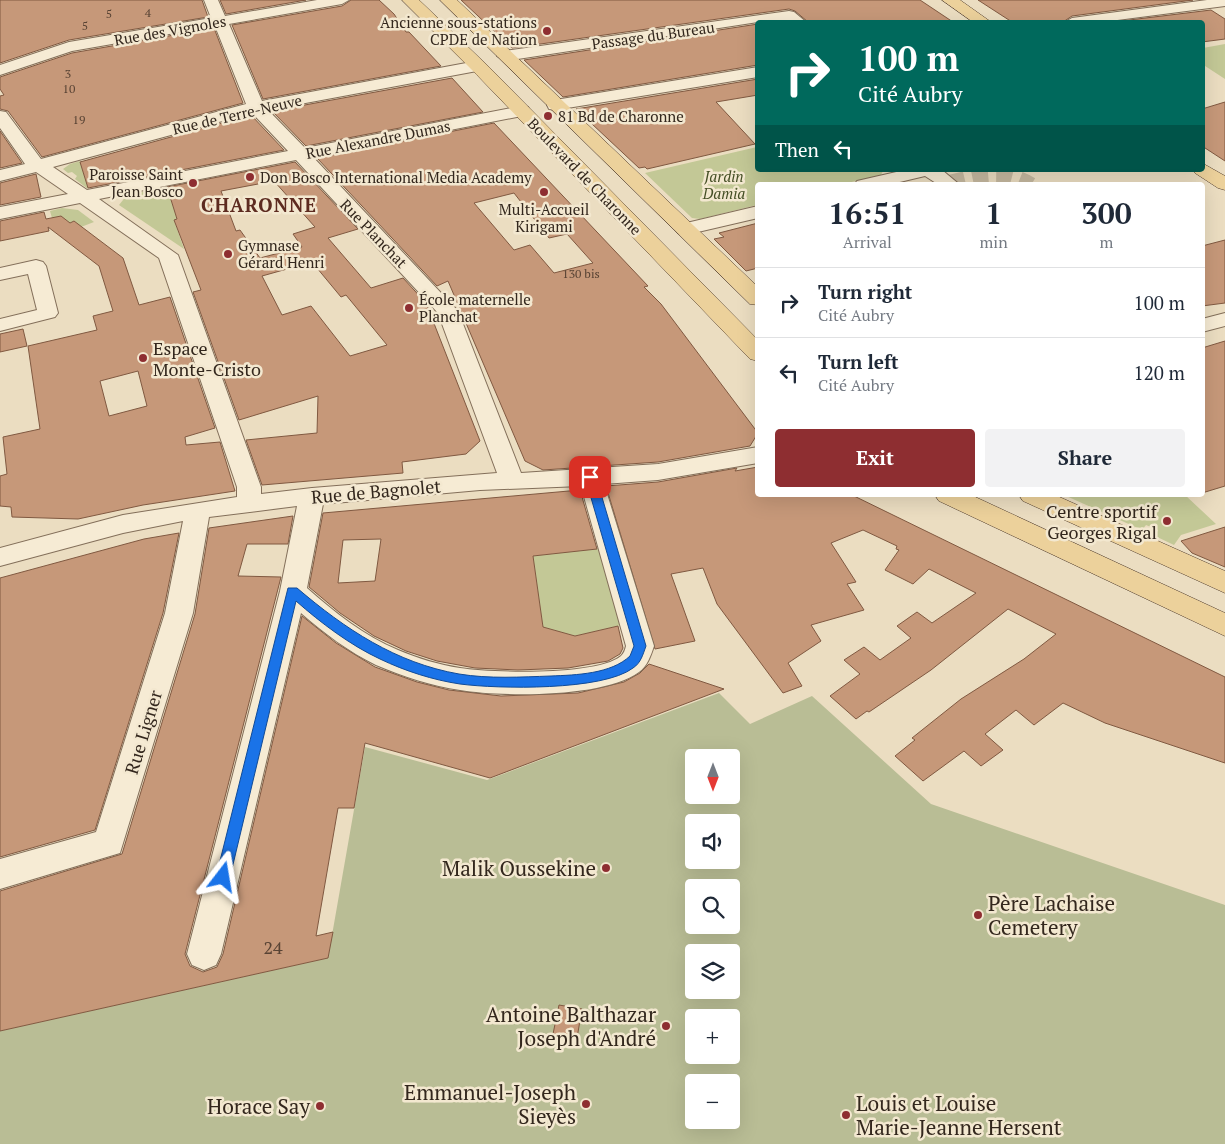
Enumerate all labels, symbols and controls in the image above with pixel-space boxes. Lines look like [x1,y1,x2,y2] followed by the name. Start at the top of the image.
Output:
[145,5,152,20] house number: 4
[106,6,112,21] house number: 5
[112,10,228,50] street label: Rue des Vignoles
[380,12,537,49] place label: Ancienne sous-stations CPDE de Nation
[590,16,716,54] street label: Passage du Bureau
[82,18,88,33] house number: 5
[541,25,553,37] marker: Ancienne sous-stations CPDE de Nation
[858,35,959,81] text: 100 m
[775,40,840,105] icon: right
[65,66,71,81] house number: 3
[858,79,963,108] text: Cité Aubry
[63,81,75,96] house number: 10
[170,89,304,139] street label: Rue de Terre-Neuve
[558,106,684,126] place label: 81 Bd de Charonne
[542,110,554,122] marker: 81 Bd de Charonne
[73,112,85,127] house number: 19
[524,113,646,239] street label: Boulevard de Charonne
[304,115,452,163] street label: Rue Alexandre Dumas
[829,135,857,163] icon: left
[775,137,819,162] text: Then
[89,164,183,201] place label: Paroisse Saint Jean Bosco
[702,166,745,203] park label: Jardin Damia
[260,167,532,187] place label: Don Bosco International Media Academy
[244,171,256,183] marker: Don Bosco International Media Academy
[187,177,199,189] marker: Paroisse Saint Jean Bosco
[538,186,550,198] marker: Multi-Accueil Kirigami
[201,192,317,217] district label: CHARONNE
[828,193,906,233] text: 16:51
[985,193,1002,233] text: 1
[1081,193,1132,233] text: 300
[336,194,412,272] street label: Rue Planchat
[499,199,589,236] place label: Multi-Accueil Kirigami
[843,231,892,253] text: Arrival
[980,231,1008,253] text: min
[1099,231,1113,253] text: m
[238,235,325,272] place label: Gymnase Gérard Henri
[222,248,234,260] marker: Gymnase Gérard Henri
[562,266,600,281] house number: 130 bis
[818,279,912,304] text: Turn right
[419,289,531,326] place label: École maternelle Planchat
[775,289,803,317] icon: right
[1134,290,1185,315] text: 100 m
[403,302,415,314] marker: École maternelle Planchat
[818,304,894,326] text: Cité Aubry
[153,336,261,381] place label: Espace Monte-Cristo
[818,349,899,374] text: Turn left
[137,352,149,364] marker: Espace Monte-Cristo
[775,359,803,387] icon: left
[1134,360,1185,385] text: 120 m
[818,374,894,396] text: Cité Aubry
[775,429,975,487] button: Exit
[985,429,1185,487] button: Share
[569,456,611,498] pin
[576,463,604,491] icon: arrive
[310,473,442,509] street label: Rue de Bagnolet
[1046,499,1159,544] place label: Centre sportif Georges Rigal
[1161,515,1173,527] marker: Centre sportif Georges Rigal
[119,687,167,777] street label: Rue Ligner
[685,749,740,804] north arrow
[685,749,740,1129] map controls
[685,814,740,869] button: sound
[196,850,248,902] position arrow
[442,854,596,882] place label: Malik Oussekine
[600,862,612,874] marker: Malik Oussekine
[685,879,740,934] button: search
[988,889,1115,941] place label: Père Lachaise Cemetery
[972,909,984,921] marker: Père Lachaise Cemetery
[263,935,283,959] house number: 24
[685,944,740,999] button: layers
[486,1000,656,1052] place label: Antoine Balthazar Joseph d'André
[685,1009,740,1064] button: +
[660,1020,672,1032] marker: Antoine Balthazar Joseph d'André
[685,1074,740,1129] button: −
[404,1078,576,1130] place label: Emmanuel-Joseph Sieyès
[856,1089,1062,1141] place label: Louis et Louise Marie-Jeanne Hersent
[207,1092,310,1120] place label: Horace Say
[580,1098,592,1110] marker: Emmanuel-Joseph Sieyès
[314,1100,326,1112] marker: Horace Say
[840,1109,852,1121] marker: Louis et Louise Marie-Jeanne Hersent

